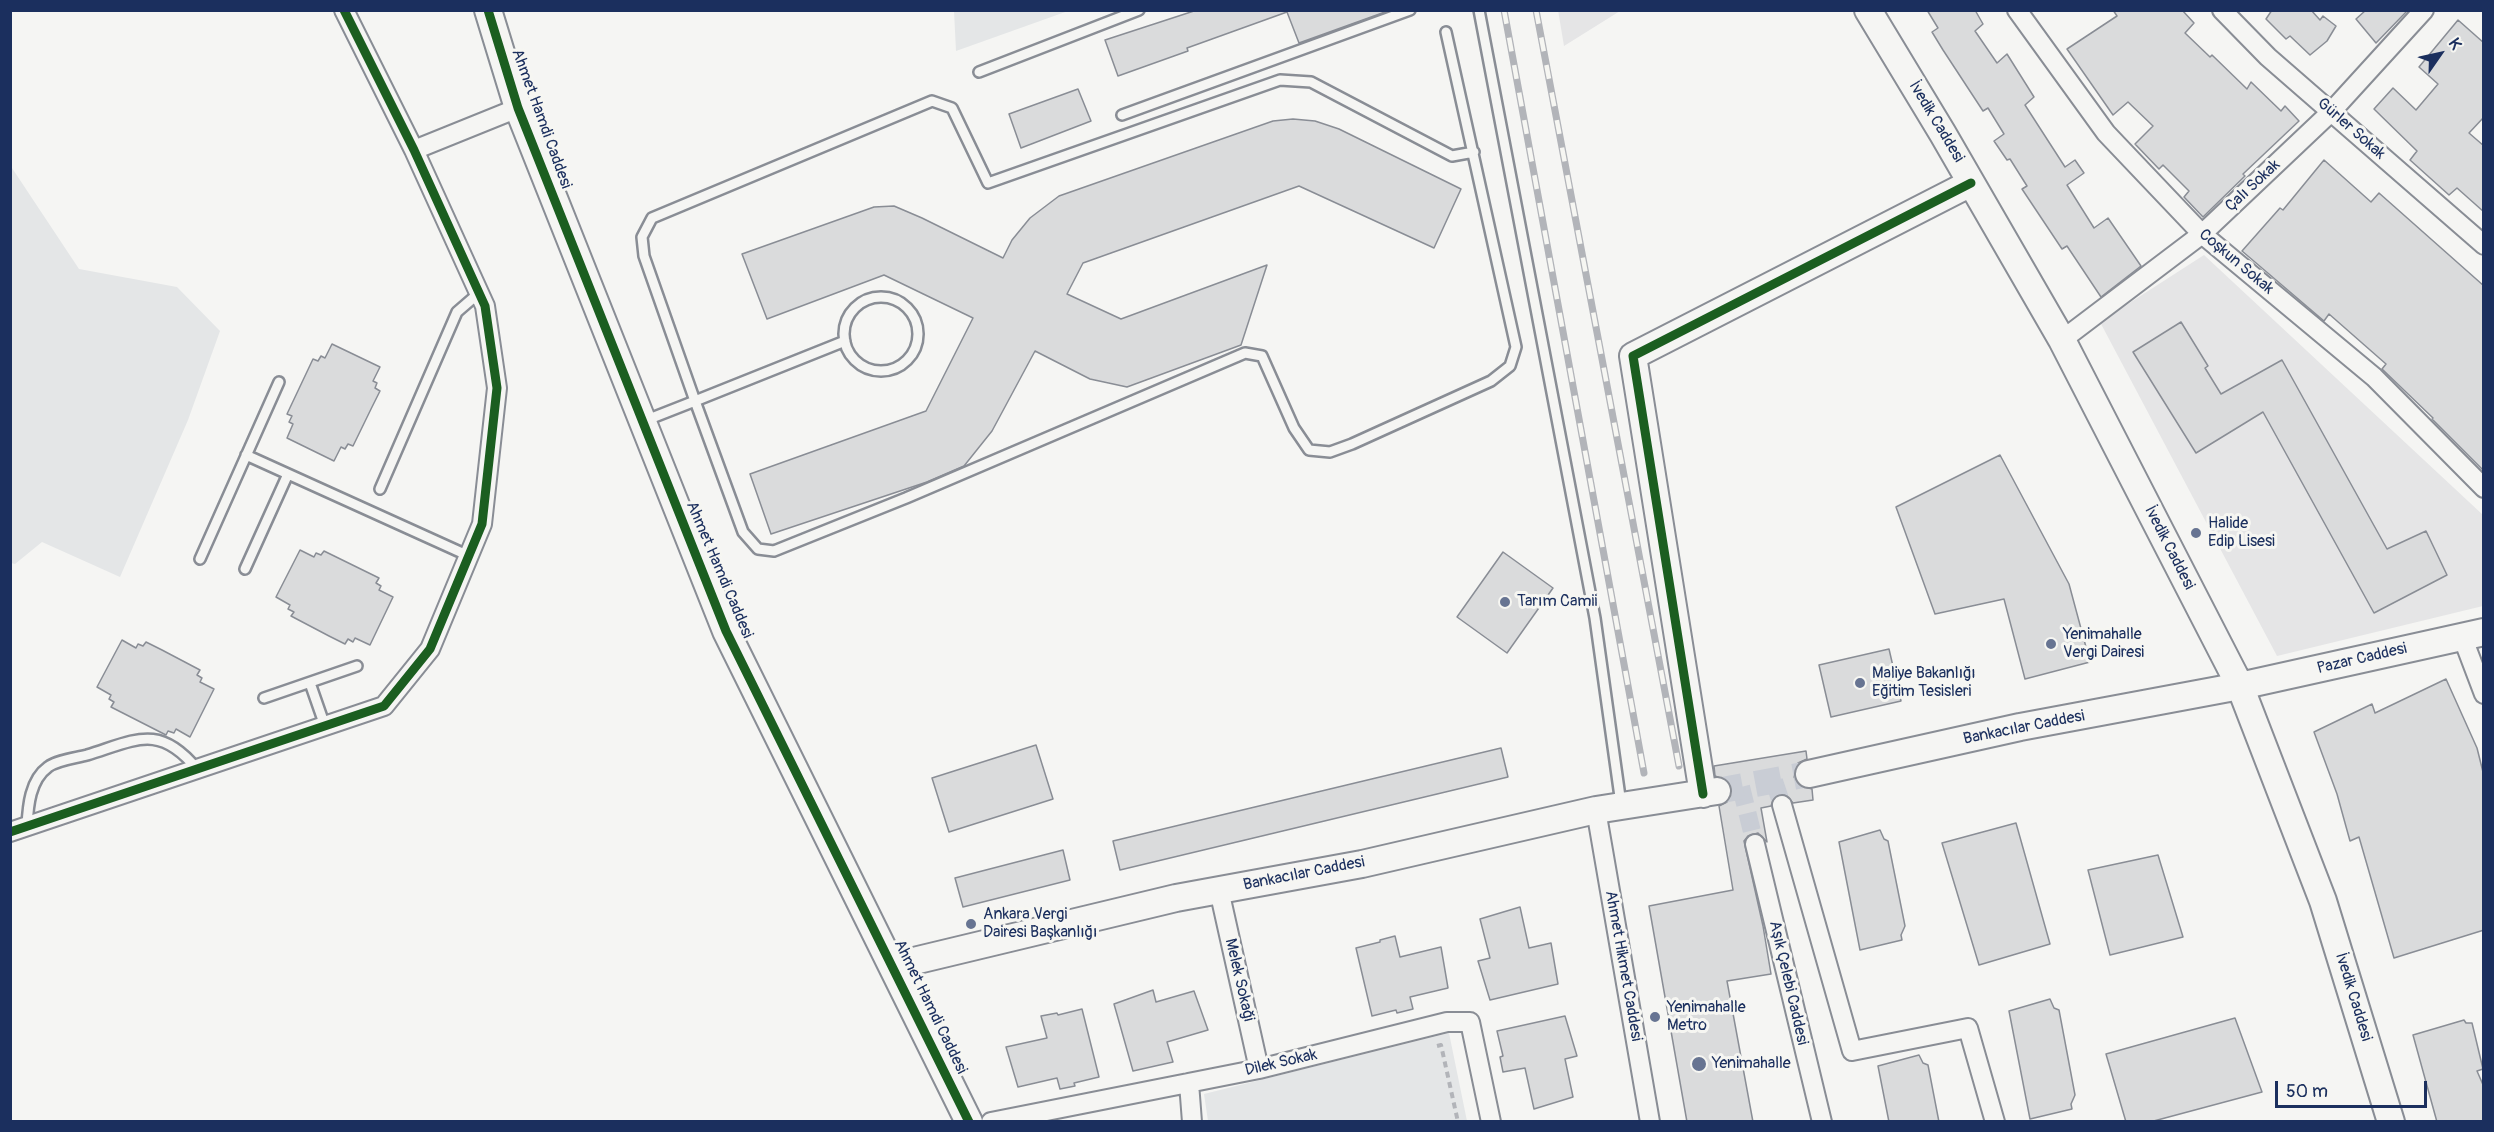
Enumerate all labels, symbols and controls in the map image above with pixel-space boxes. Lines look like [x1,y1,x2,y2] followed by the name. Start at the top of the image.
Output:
[2410,24,2470,84] north arrow
[2444,34,2466,54] text: K
[507,47,575,191] street label: Ahmet Hamdi Caddesi
[1904,78,1968,166] street label: İvedik Caddesi
[2313,94,2389,164] street label: Gürler Sokak
[2222,156,2284,216] street label: Çalı Sokak
[2195,225,2277,299] street label: Coşkun Sokak
[681,499,757,641] street label: Ahmet Hamdi Caddesi
[2140,503,2198,593] street label: İvedik Caddesi
[2208,514,2275,552] place label: Halide Edip Lisesi
[2189,526,2203,540] marker: Halide Edip Lisesi
[1517,592,1597,612] place label: Tarım Camii
[1498,595,1512,609] marker: Tarım Camii
[2063,625,2144,663] place label: Yenimahalle Vergi Dairesi
[2044,637,2058,651] marker: Yenimahalle Vergi Dairesi
[2315,639,2409,679] street label: Pazar Caddesi
[1872,664,1976,702] place label: Maliye Bakanlığı Eğitim Tesisleri
[1853,676,1867,690] marker: Maliye Bakanlığı Eğitim Tesisleri
[1962,707,2086,749] street label: Bankacılar Caddesi
[1242,853,1366,895] street label: Bankacılar Caddesi
[1600,889,1646,1043] street label: Ahmet Hikmet Caddesi
[983,905,1097,943] place label: Ankara Vergi Dairesi Başkanlığı
[964,917,978,931] marker: Ankara Vergi Dairesi Başkanlığı
[1764,919,1812,1047] street label: Aşık Çelebi Caddesi
[889,937,971,1077] street label: Ahmet Hamdi Caddesi
[1220,937,1258,1023] street label: Melek Sokaği
[2330,950,2376,1044] street label: İvedik Caddesi
[1667,998,1746,1036] place label: Yenimahalle Metro
[1648,1010,1662,1024] marker: Yenimahalle Metro
[1243,1045,1319,1081] street label: Dilek Sokak
[1712,1054,1791,1074] place label: Yenimahalle
[1690,1055,1708,1073] marker: Yenimahalle
[2278,1069,2430,1107] scale bar
[2286,1080,2328,1103] text: 50 m

